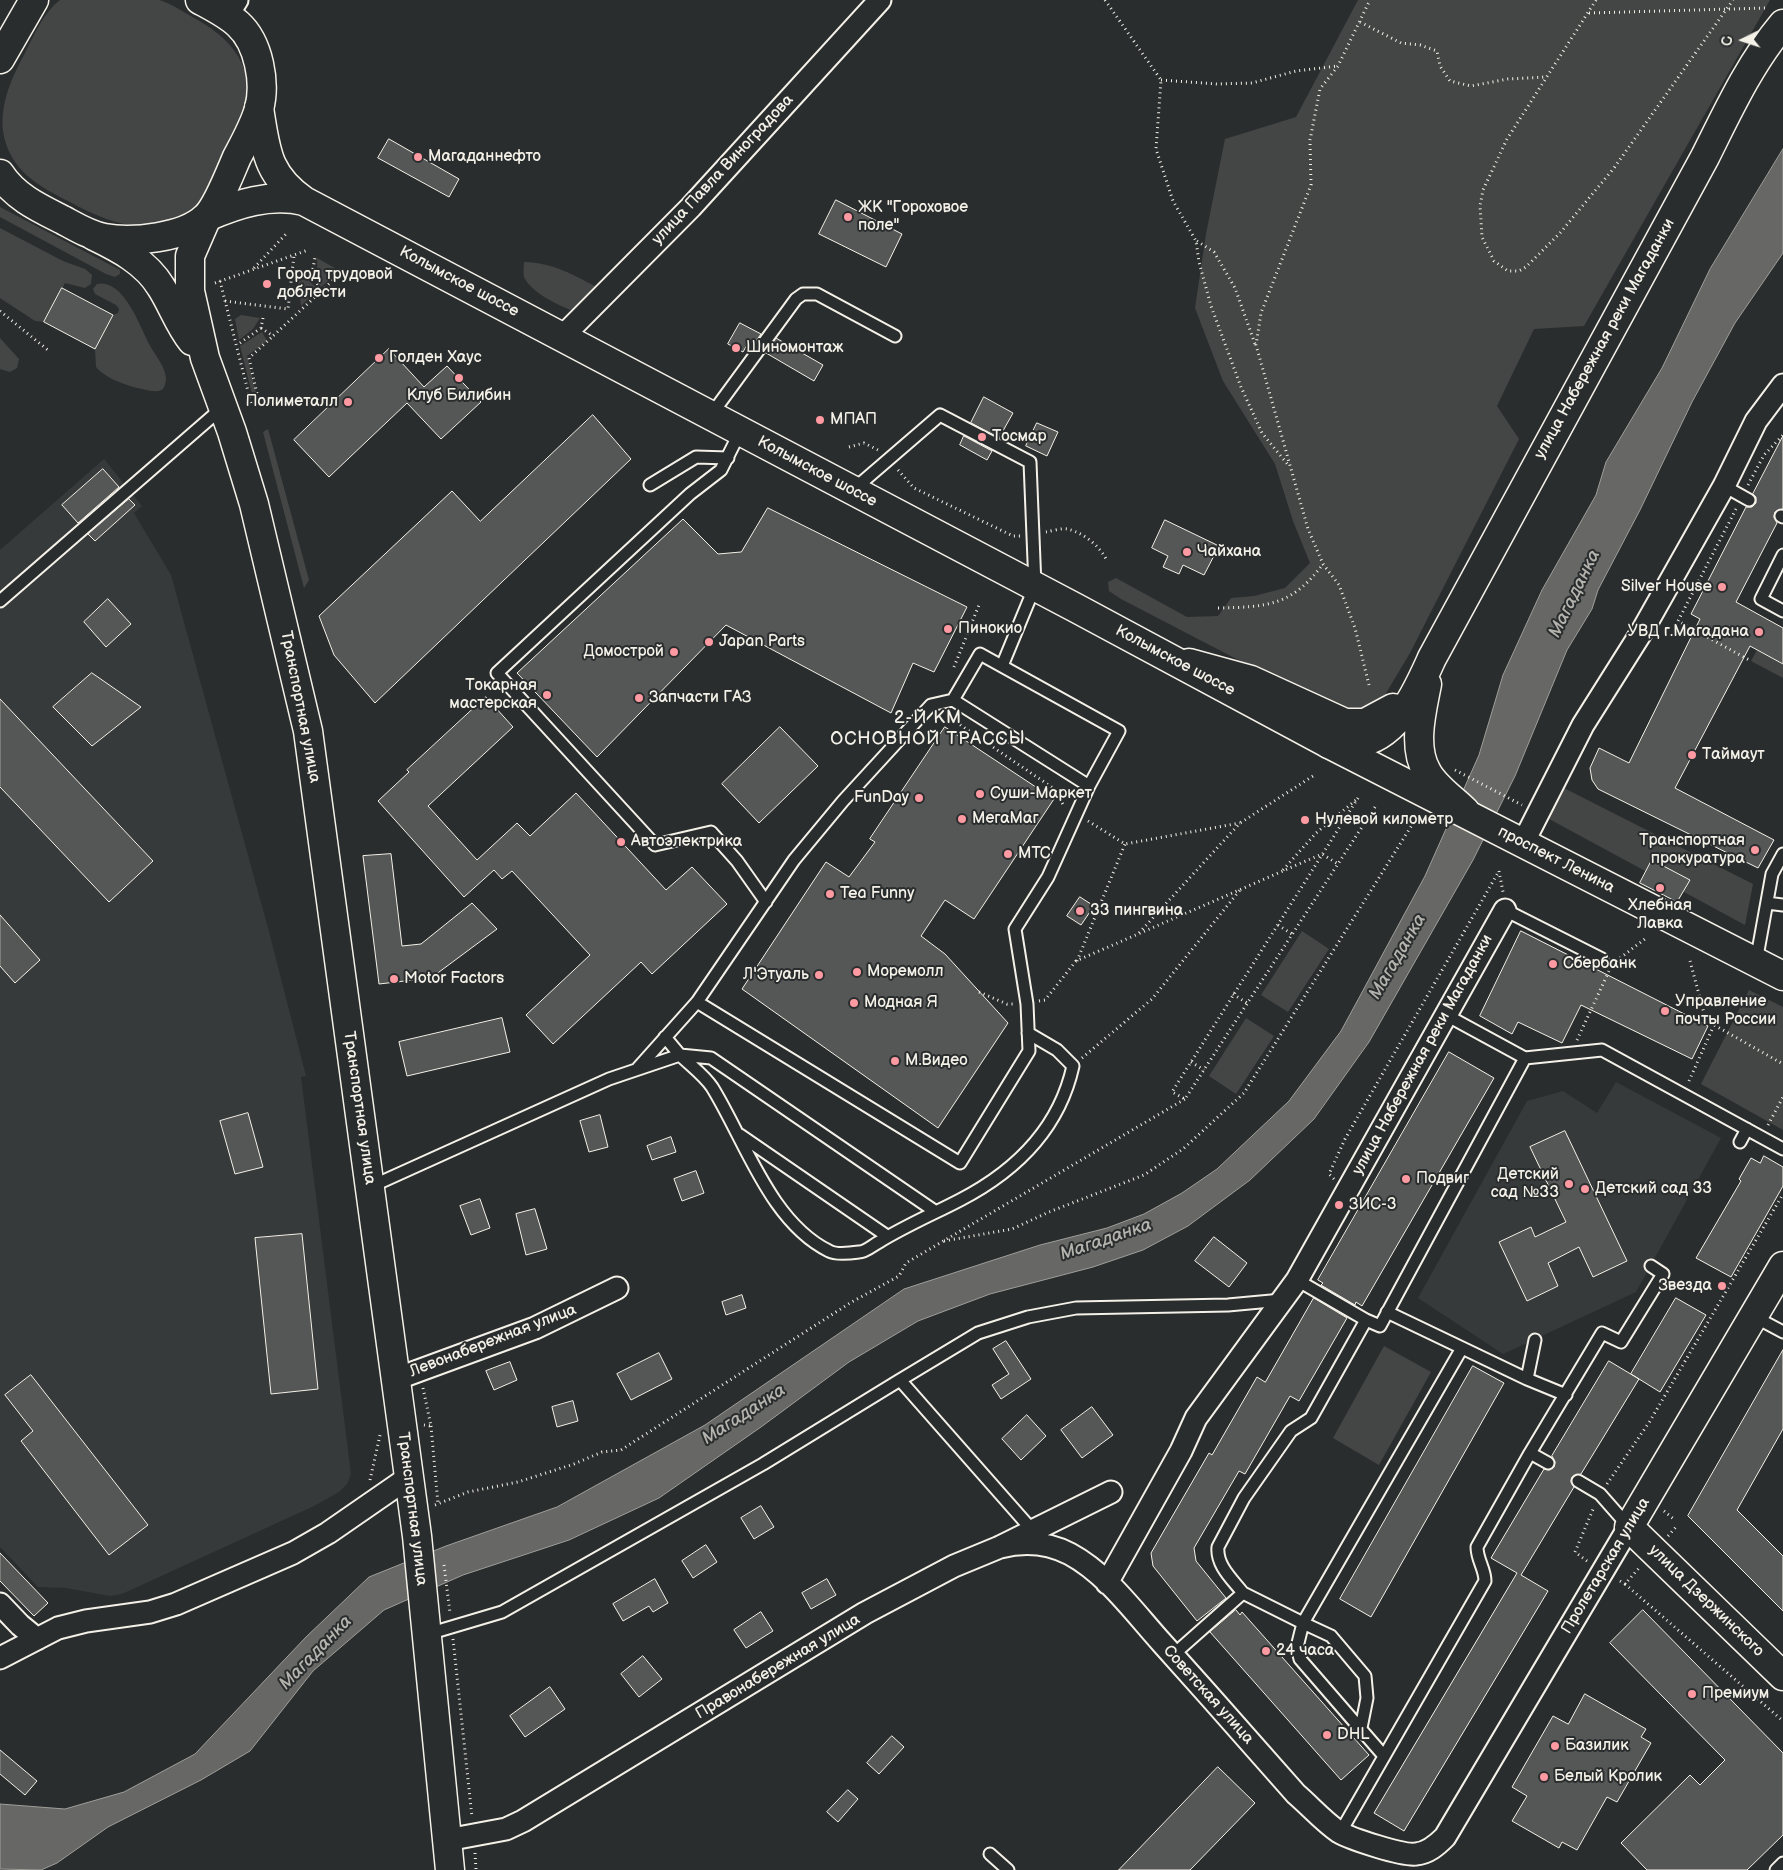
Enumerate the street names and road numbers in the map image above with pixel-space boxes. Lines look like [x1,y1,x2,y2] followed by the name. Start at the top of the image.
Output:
[648,91,798,249] street label: улица Павла Виноградова
[1531,215,1679,463] street label: улица Набережная реки Магаданки
[396,242,522,322] street label: Колымское шоссе
[754,432,880,512] street label: Колымское шоссе
[1112,621,1238,701] street label: Колымское шоссе
[276,629,324,785] street label: Транспортная улица
[1494,822,1618,898] street label: проспект Ленина
[1349,931,1497,1179] street label: улица Набережная реки Магаданки
[339,1030,379,1186] street label: Транспортная улица
[407,1300,579,1382] street label: Левонабережная улица
[393,1431,431,1587] street label: Транспортная улица
[1558,1494,1654,1638] street label: Пролетарская улица
[1644,1541,1768,1661] street label: улица Дзержинского
[692,1610,864,1724] street label: Правонабережная улица
[1159,1642,1257,1748] street label: Советская улица

